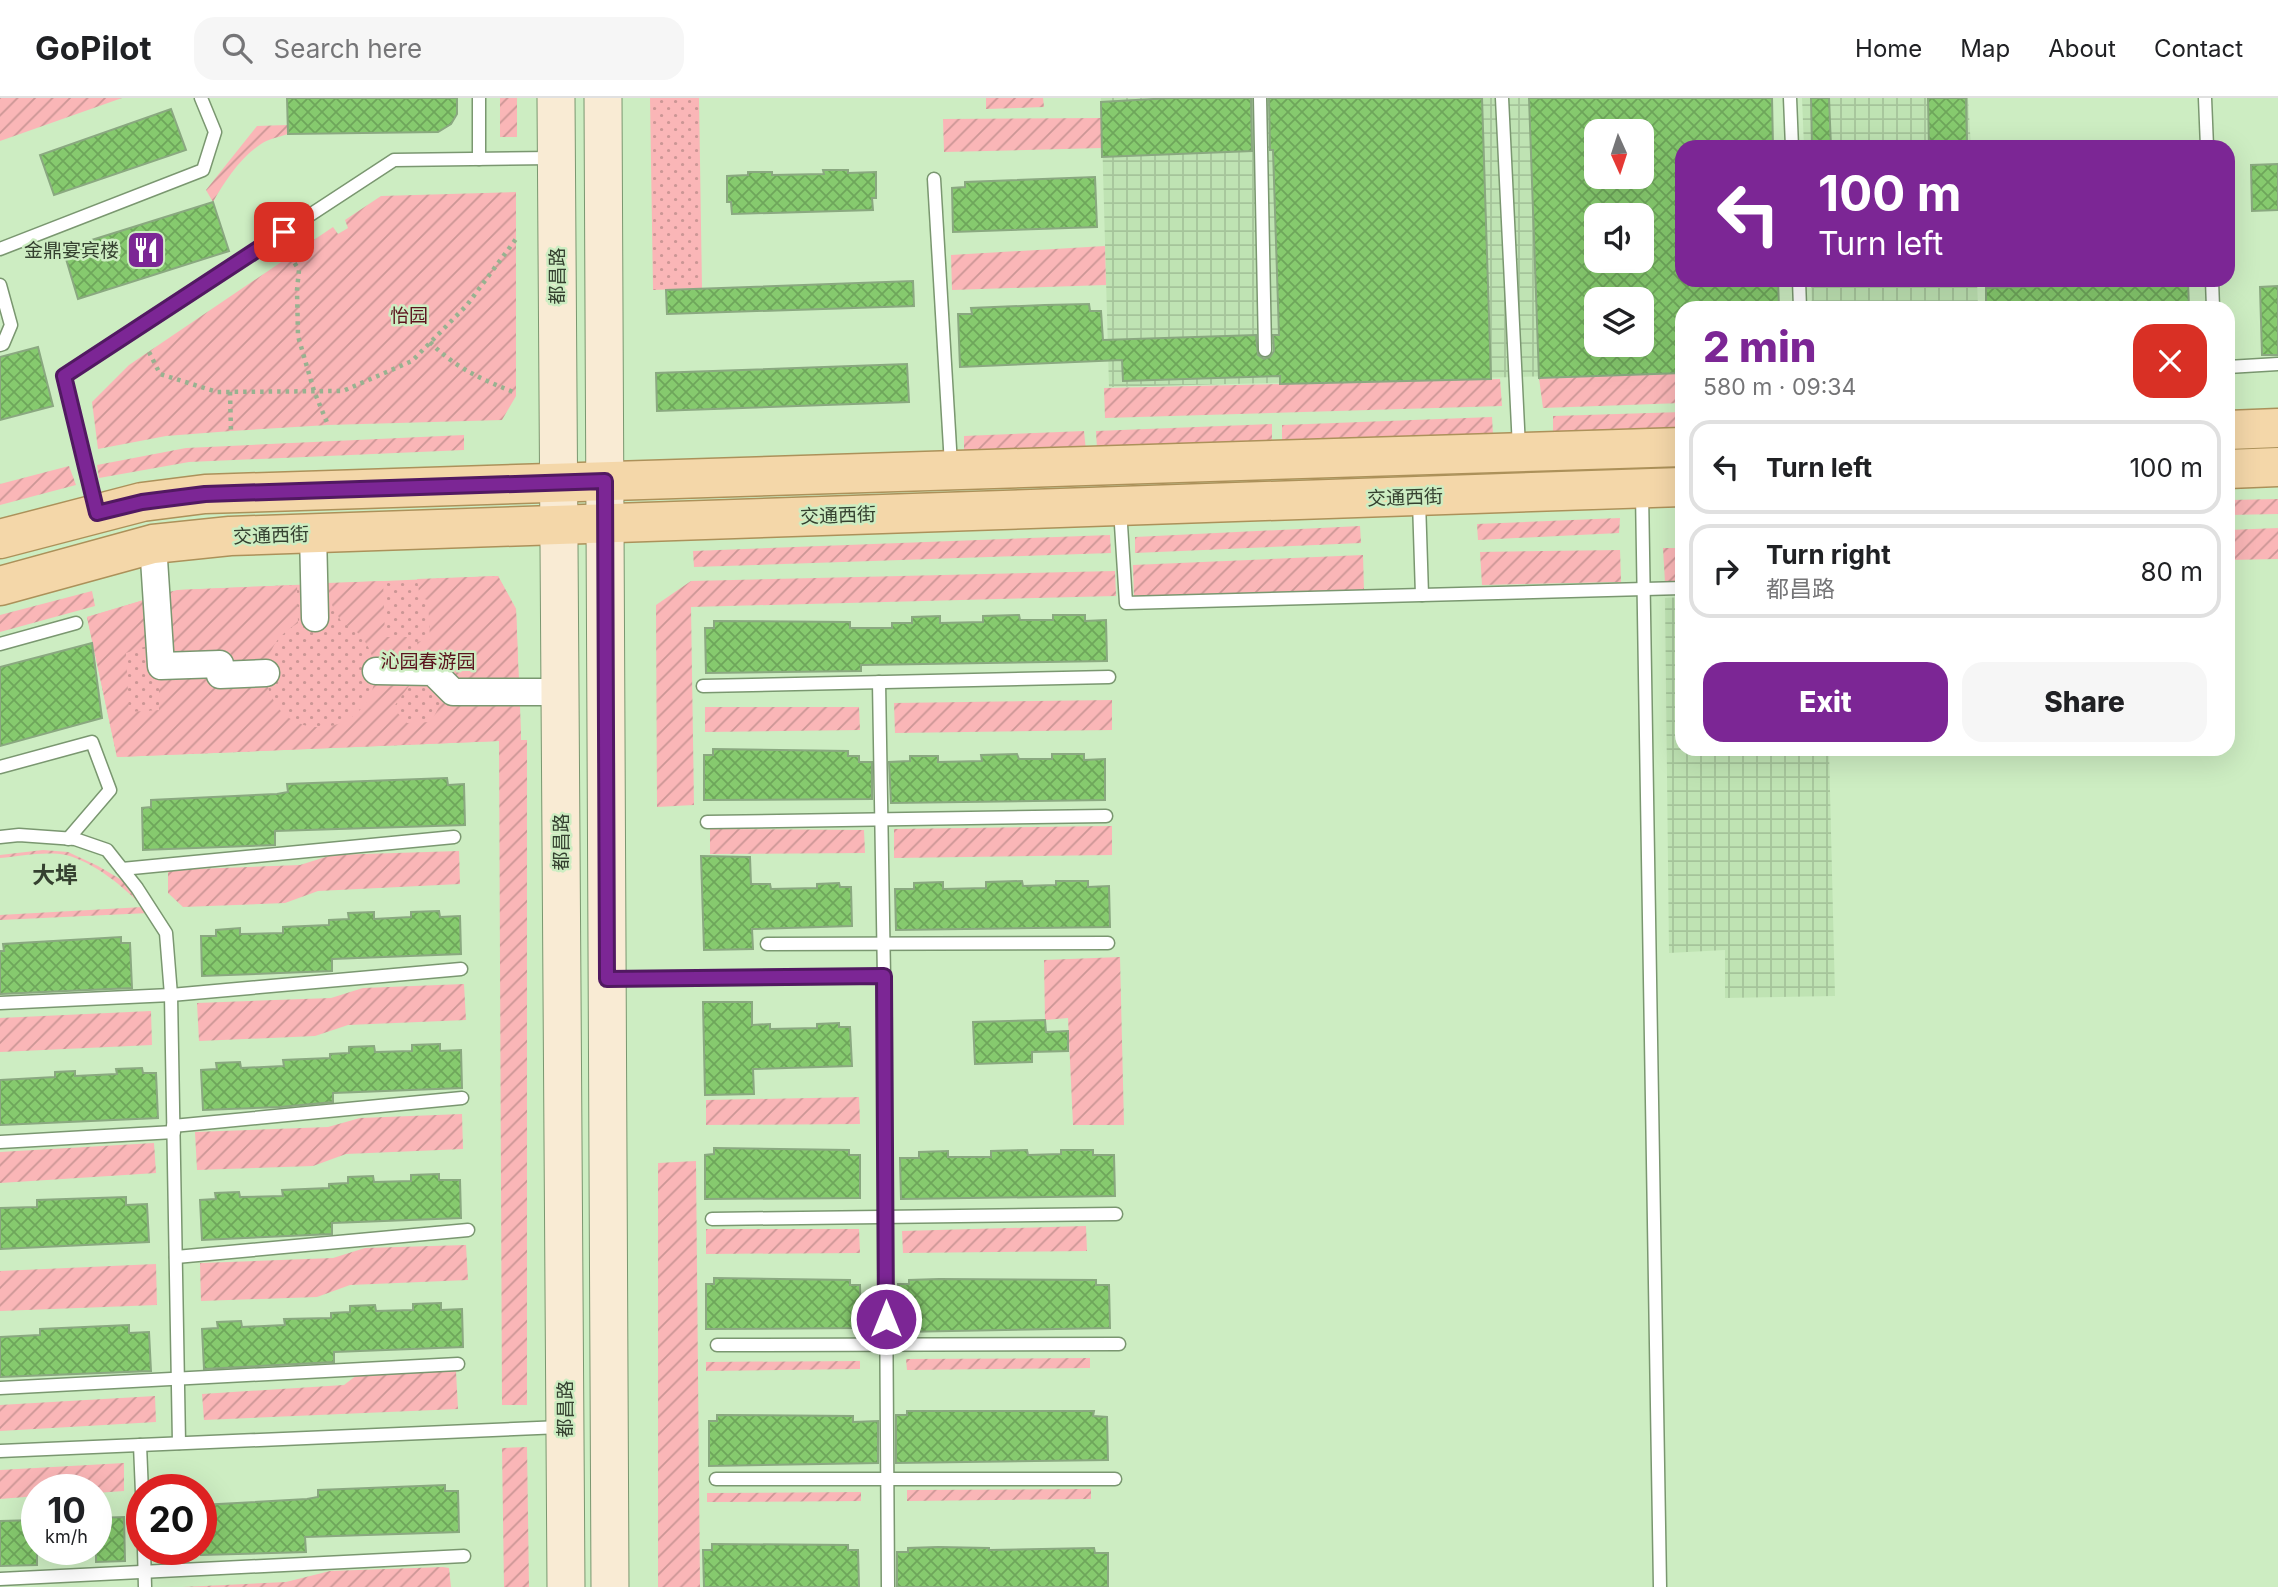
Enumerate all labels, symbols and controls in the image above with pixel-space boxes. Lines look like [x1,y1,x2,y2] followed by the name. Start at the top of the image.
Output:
[194,17,684,80] search box
[35,28,152,68] text: GoPilot
[218,29,256,67] icon: search
[274,33,422,64] text: Search here
[1855,34,1922,63] text: Home
[1960,34,2010,63] text: Map
[2048,34,2116,63] text: About
[2154,34,2243,63] text: Contact
[1584,119,1654,189] north arrow
[1584,119,1654,357] map controls
[1818,164,1962,223] text: 100 m
[1703,168,1794,259] icon: left
[254,202,314,262] pin
[1584,203,1654,273] button: sound
[265,213,303,251] icon: arrive
[1818,224,1943,263] text: Turn left
[125,229,167,271] restaurant icon: 金鼎宴宾楼
[24,239,119,262] place label: 金鼎宴宾楼
[546,247,569,305] street label: 都昌路
[1584,287,1654,357] button: layers
[390,304,428,327] park label: 怡园
[1703,321,1817,372] text: 2 min
[2133,324,2207,398] button: close
[1703,373,1856,401] text: 580 m · 09:34
[1707,448,1745,486] icon: left
[1766,452,1872,483] text: Turn left
[2130,452,2203,483] text: 100 m
[1367,485,1443,510] street label: 交通西街
[800,503,876,528] street label: 交通西街
[233,523,309,548] street label: 交通西街
[1766,539,1891,570] text: Turn right
[1707,552,1745,590] icon: right
[2140,556,2203,587] text: 80 m
[1766,575,1835,603] text: 都昌路
[380,650,476,673] park label: 沁园春游园
[1703,662,1948,742] button: Exit
[1962,662,2207,742] button: Share
[550,813,573,871] street label: 都昌路
[32,861,78,889] district label: 大埠
[849,1282,923,1356] position arrow
[554,1380,577,1438] street label: 都昌路
[126,1474,217,1565] speed limit sign: 20
[47,1489,86,1531] text: 10
[45,1526,88,1547] text: km/h

